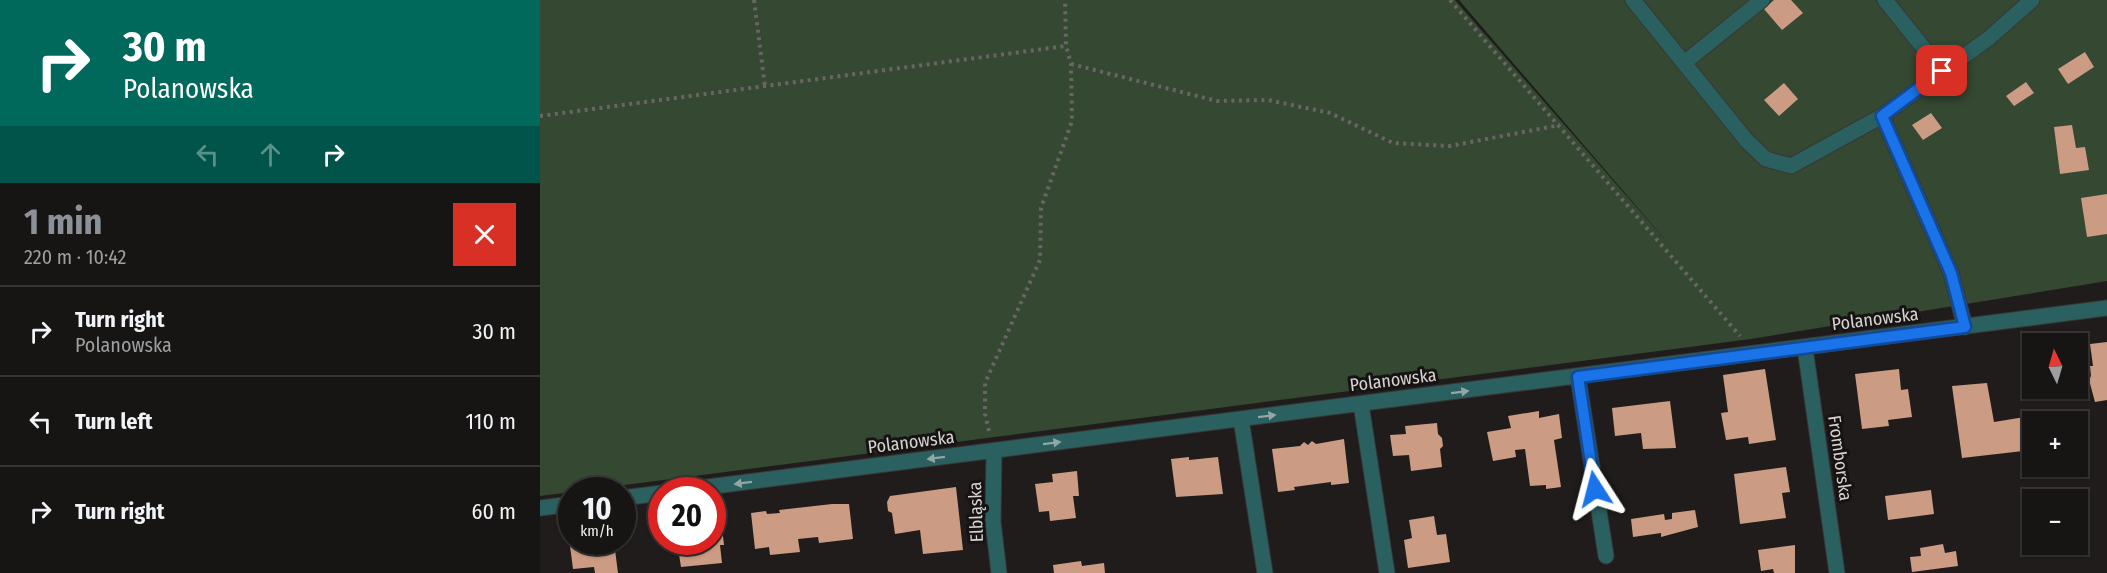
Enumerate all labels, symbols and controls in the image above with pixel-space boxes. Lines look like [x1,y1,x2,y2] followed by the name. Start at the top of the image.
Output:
[123,22,207,72] text: 30 m
[24,24,102,102] icon: right
[1916,45,1967,96] pin
[1925,54,1958,87] icon: arrive
[123,73,254,105] text: Polanowska
[191,138,224,171] icon: left
[254,138,287,171] icon: ahead
[317,138,350,171] icon: right
[24,200,102,244] text: 1 min
[453,203,516,266] button: close
[24,245,126,269] text: 220 m · 10:42
[1830,303,1920,335] street label: Polanowska
[75,306,164,333] text: Turn right
[24,315,57,348] icon: right
[473,318,516,345] text: 30 m
[75,333,172,357] text: Polanowska
[2022,333,2088,399] north arrow
[2022,333,2088,555] map controls
[1348,364,1438,396] street label: Polanowska
[1451,387,1470,396] one-way arrow
[24,405,57,438] icon: left
[75,408,153,435] text: Turn left
[466,408,516,435] text: 110 m
[1257,411,1276,421] one-way arrow
[2022,411,2088,477] button: +
[1823,414,1857,502] street label: Fromborska
[866,426,956,458] street label: Polanowska
[1043,439,1062,448] one-way arrow
[927,453,946,463] one-way arrow
[1563,457,1627,521] position arrow
[648,477,726,555] speed limit sign: 20
[733,478,752,488] one-way arrow
[964,481,988,543] street label: Elbląska
[2022,489,2088,555] button: −
[582,491,612,527] text: 10
[24,495,57,528] icon: right
[75,498,164,525] text: Turn right
[472,498,516,525] text: 60 m
[580,522,614,540] text: km/h

